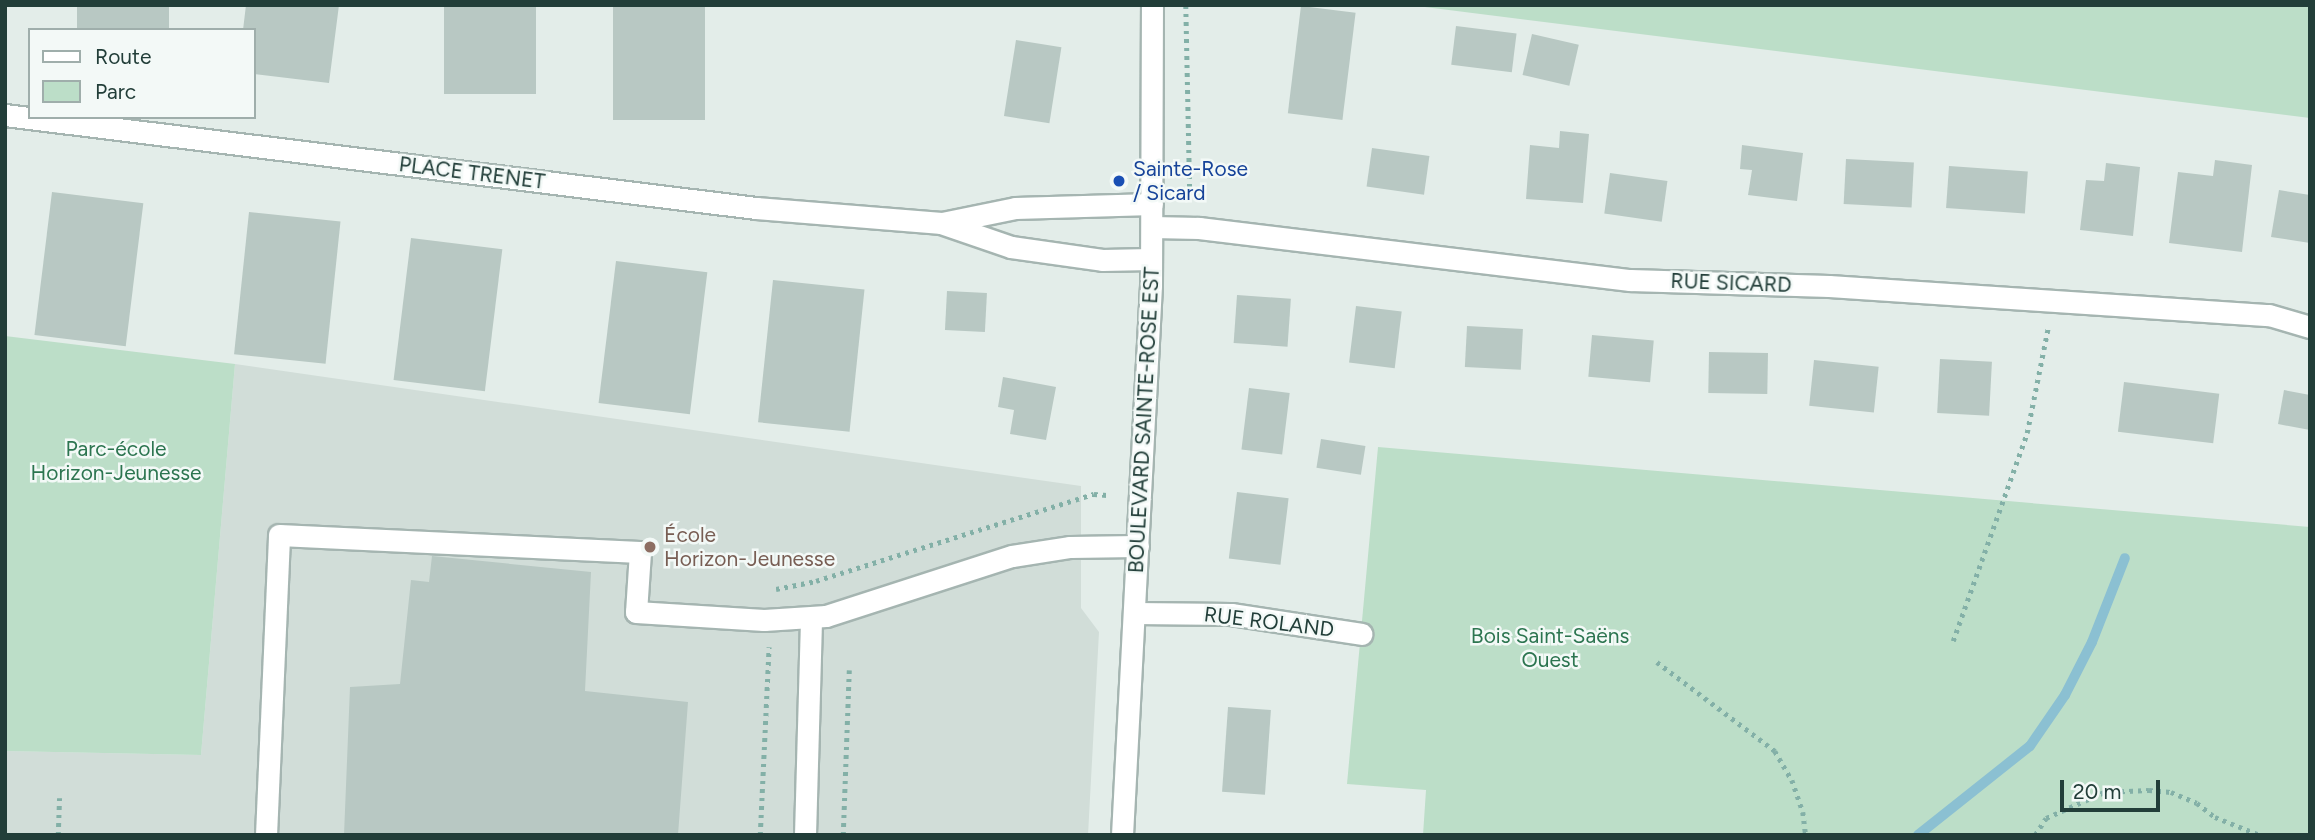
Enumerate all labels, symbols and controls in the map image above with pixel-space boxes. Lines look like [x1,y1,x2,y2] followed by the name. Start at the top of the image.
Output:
[28,28,256,119] legend
[95,44,151,69] text: Route
[95,79,136,104] text: Parc
[397,152,547,194] street label: PLACE TRENET
[1133,156,1248,206] place label: Sainte-Rose / Sicard
[1111,173,1127,189] marker: Sainte-Rose / Sicard
[1123,266,1165,574] street label: BOULEVARD SAINTE-ROSE EST
[1670,268,1792,298] street label: RUE SICARD
[30,436,202,486] park label: Parc-école Horizon-Jeunesse
[664,522,835,572] place label: École Horizon-Jeunesse
[642,539,658,555] marker: École Horizon-Jeunesse
[1203,602,1335,642] street label: RUE ROLAND
[1471,623,1629,673] park label: Bois Saint-Saëns Ouest
[2063,766,2163,810] scale bar
[2073,779,2121,804] text: 20 m

